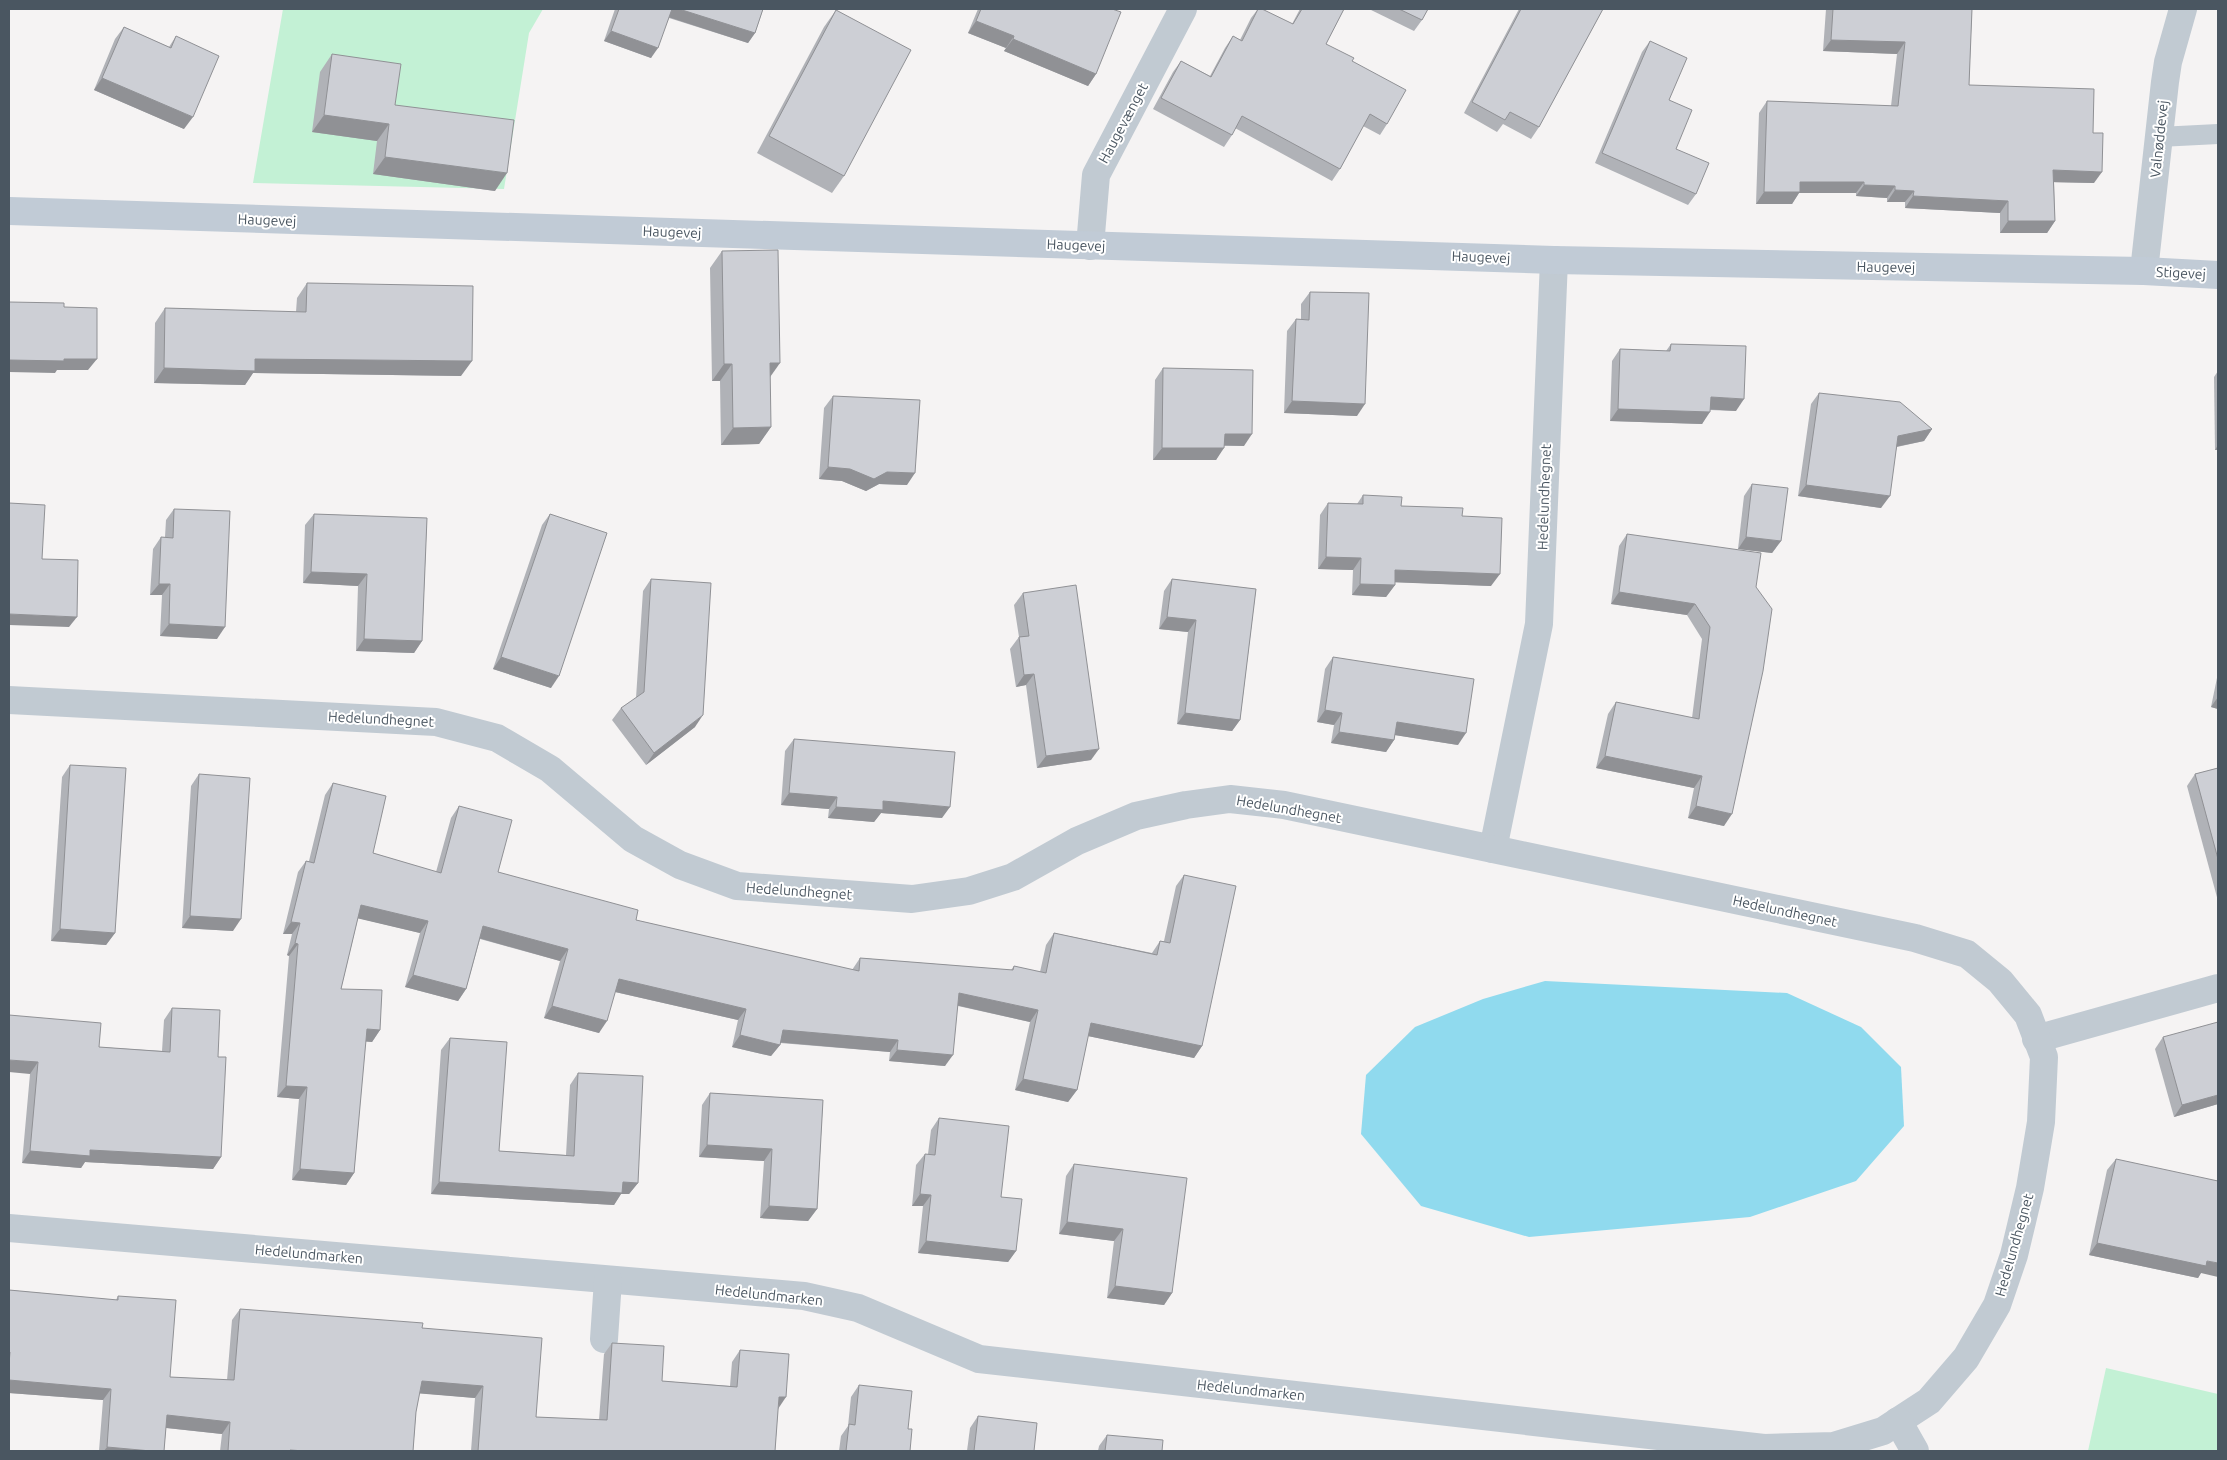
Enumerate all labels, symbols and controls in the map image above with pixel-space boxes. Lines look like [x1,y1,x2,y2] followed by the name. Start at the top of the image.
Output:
[1095,80,1151,166] street label: Haugevænget
[2147,100,2171,178] street label: Valnøddevej
[237,211,297,229] street label: Haugevej
[642,223,702,241] street label: Haugevej
[1046,236,1106,254] street label: Haugevej
[1451,248,1511,266] street label: Haugevej
[1857,258,1915,276] street label: Haugevej
[2156,264,2206,282] street label: Stigevej
[1534,443,1554,550] street label: Hedelundhegnet
[328,708,435,730] street label: Hedelundhegnet
[1235,792,1343,826] street label: Hedelundhegnet
[745,879,853,903] street label: Hedelundhegnet
[1731,892,1839,930] street label: Hedelundhegnet
[1992,1191,2036,1298] street label: Hedelundhegnet
[254,1241,364,1267] street label: Hedelundmarken
[714,1281,824,1309] street label: Hedelundmarken
[1196,1376,1306,1404] street label: Hedelundmarken

